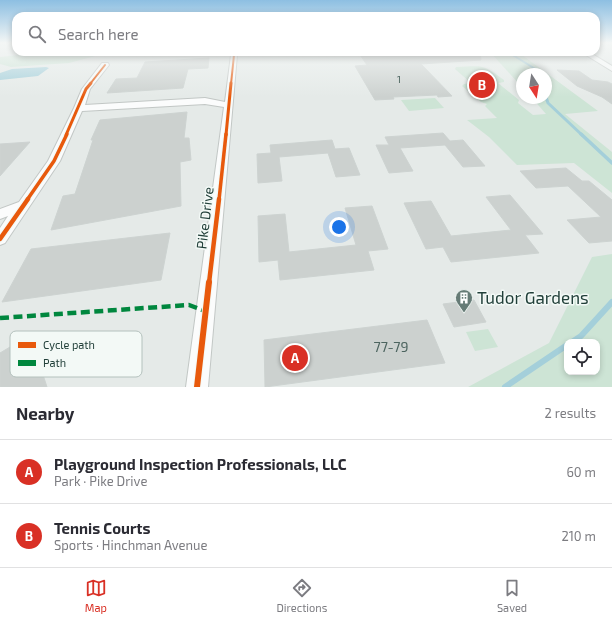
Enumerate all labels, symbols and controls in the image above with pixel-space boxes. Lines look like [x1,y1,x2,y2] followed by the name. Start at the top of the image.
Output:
[12,12,600,56] search box
[26,23,48,45] icon: search
[58,25,139,43] text: Search here
[516,68,552,104] north arrow
[469,70,495,100] pin: B
[397,73,401,85] house number: 1
[192,186,217,250] street label: Pike Drive
[329,217,349,237] your location
[477,287,589,307] place label: Tudor Gardens
[454,288,474,313] building icon: Tudor Gardens
[10,331,142,377] legend
[43,338,95,351] text: Cycle path
[374,338,408,355] house number: 77-79
[564,339,600,375] map controls
[564,339,600,375] button: locate
[282,343,308,373] pin: A
[43,356,66,369] text: Path
[16,403,74,423] text: Nearby
[544,405,596,421] text: 2 results
[54,455,347,473] text: Playground Inspection Professionals, LLC
[25,464,33,480] text: A
[566,464,596,480] text: 60 m
[54,473,147,489] text: Park · Pike Drive
[54,519,150,537] text: Tennis Courts
[25,528,33,544] text: B
[561,528,596,544] text: 210 m
[54,537,207,553] text: Sports · Hinchman Avenue
[85,577,107,614] tab: Map
[277,577,327,614] tab: Directions
[497,577,527,614] tab: Saved

